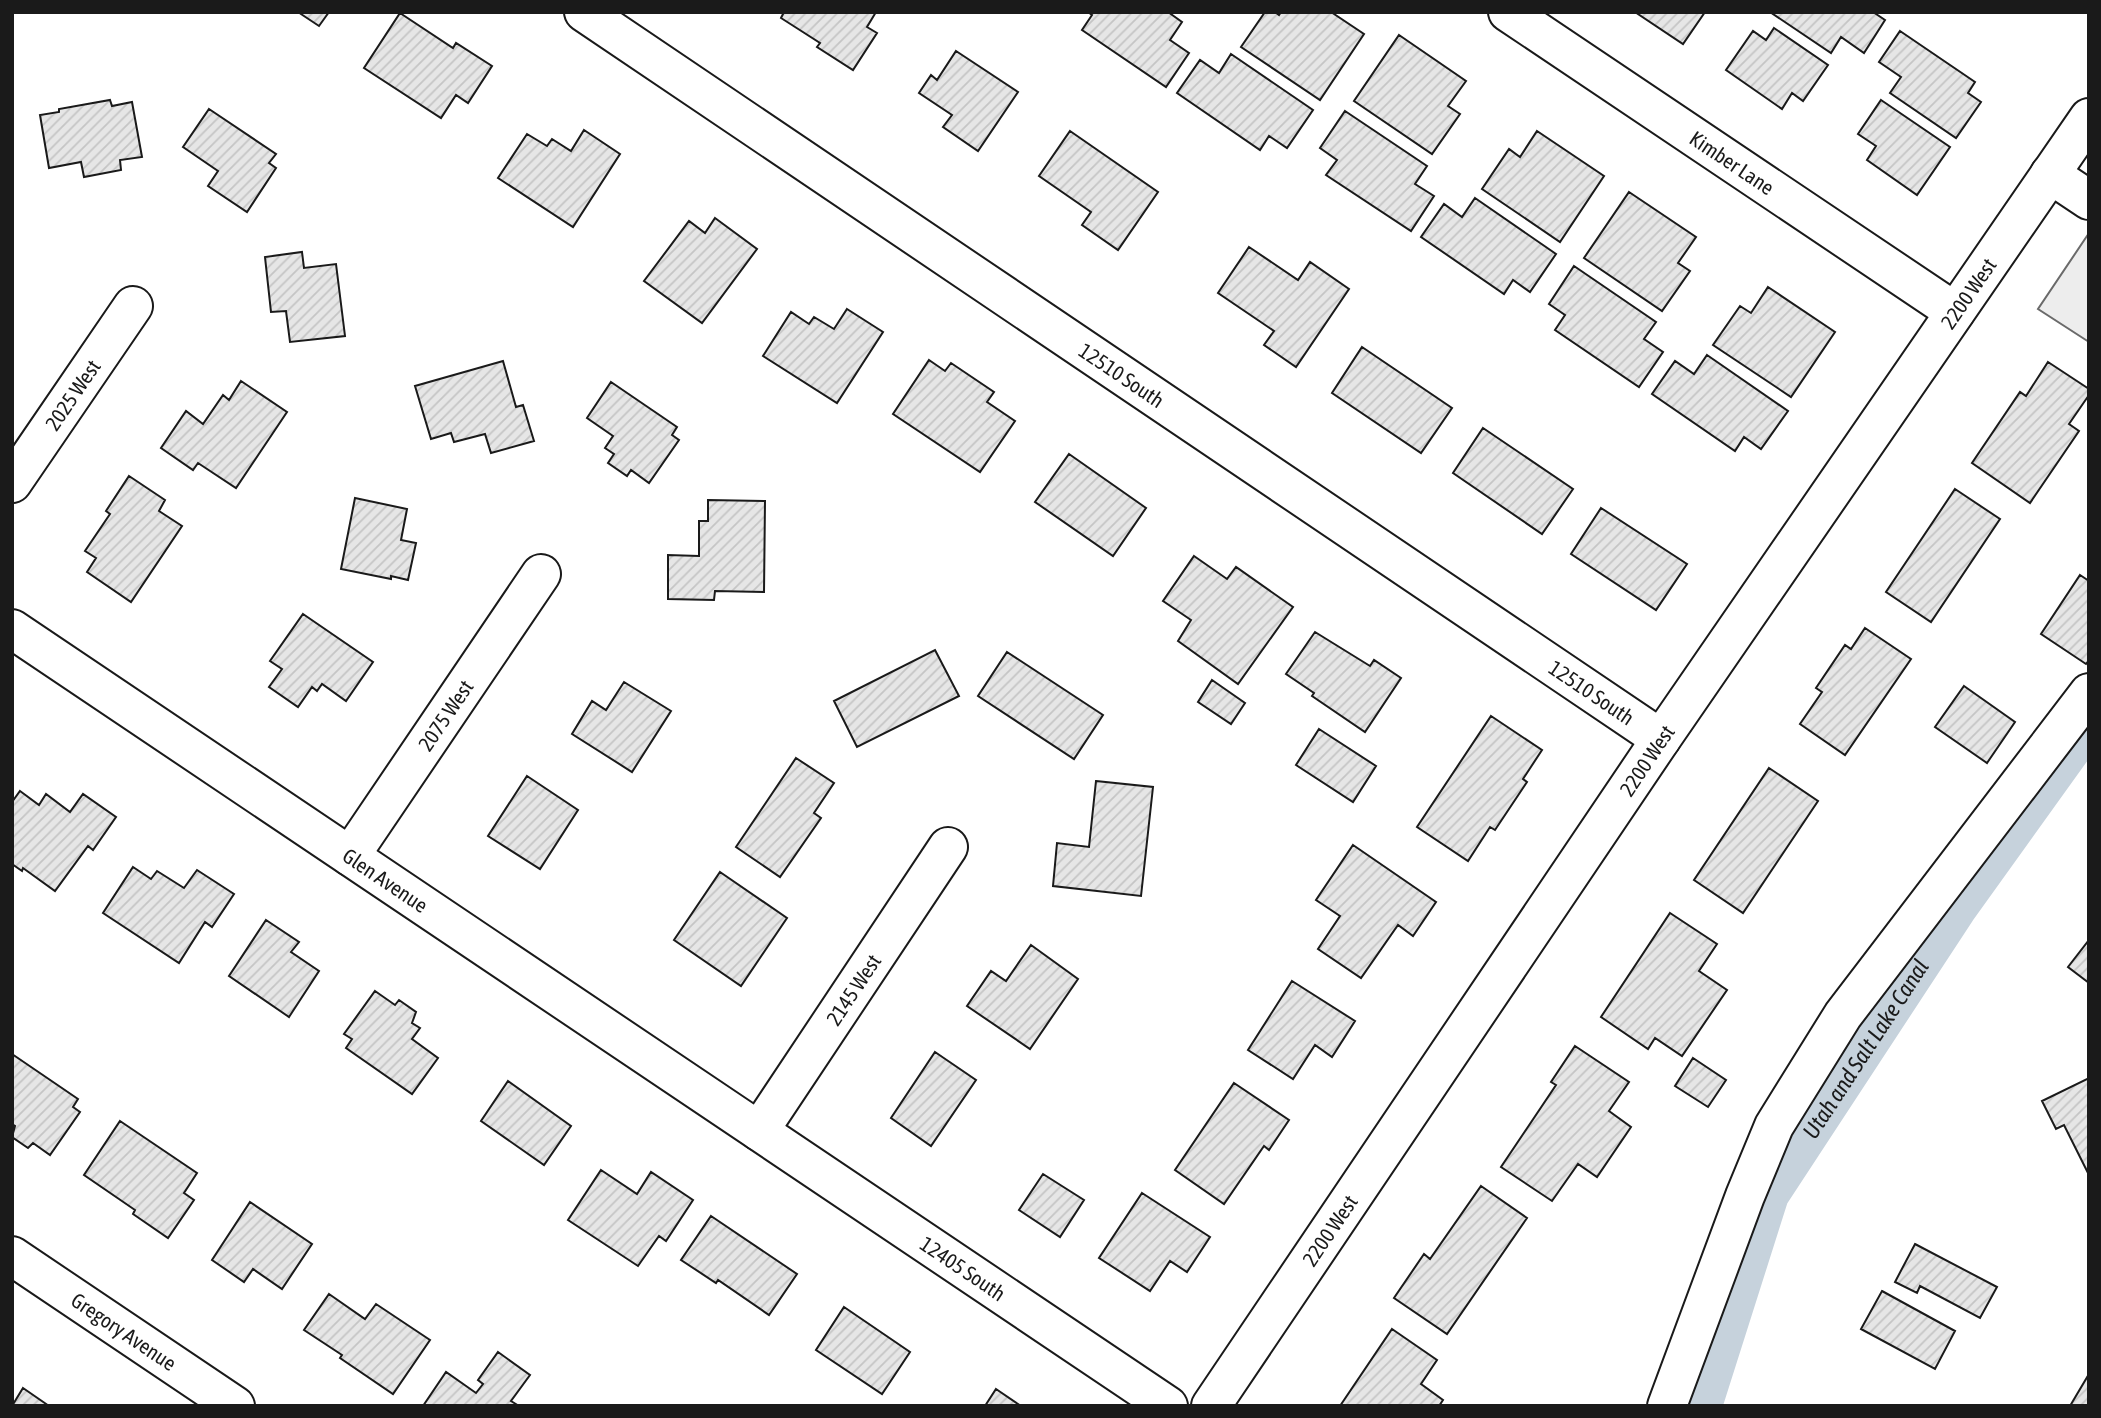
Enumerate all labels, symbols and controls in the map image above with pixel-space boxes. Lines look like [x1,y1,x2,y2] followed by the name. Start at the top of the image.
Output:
[1685,126,1779,199] street label: Kimber Lane
[1936,253,2001,333] street label: 2200 West
[1075,338,1169,412] street label: 12510 South
[40,355,105,434] street label: 2025 West
[1545,655,1639,730] street label: 12510 South
[413,675,478,755] street label: 2075 West
[1614,720,1679,800] street label: 2200 West
[338,843,433,917] street label: Glen Avenue
[821,950,885,1029] street label: 2145 West
[1798,954,1934,1144] water label: Utah and Salt Lake Canal
[1297,1190,1362,1270] street label: 2200 West
[916,1231,1010,1305] street label: 12405 South
[67,1288,181,1375] street label: Gregory Avenue

